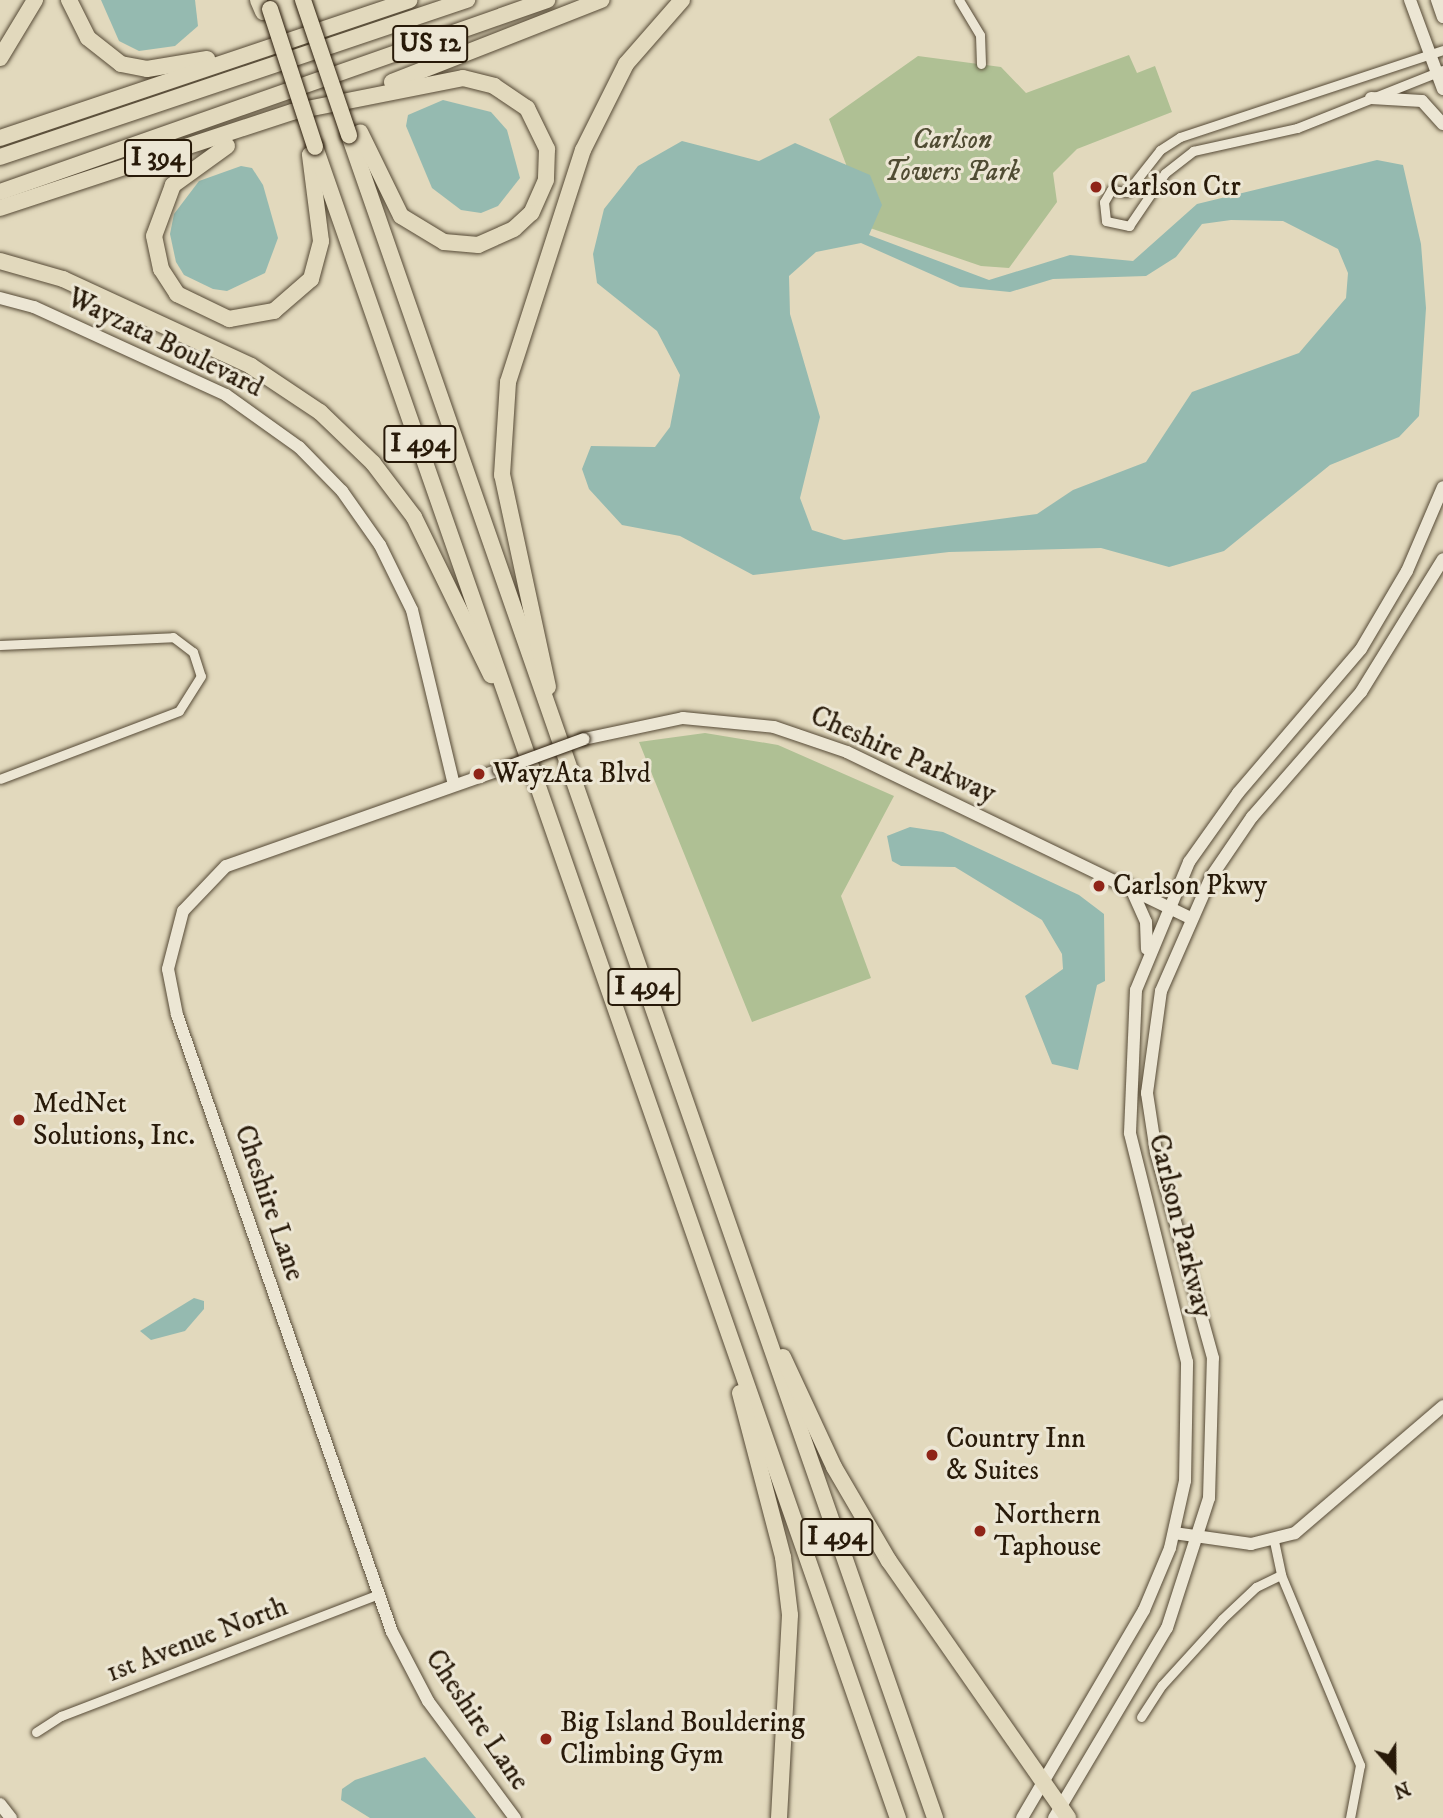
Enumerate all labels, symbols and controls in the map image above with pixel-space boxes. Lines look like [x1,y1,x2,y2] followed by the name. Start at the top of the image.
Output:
[392,22,468,66] road number: US 12
[884,123,1020,189] park label: Carlson Towers Park
[123,136,193,181] road number: I 394
[1110,170,1241,204] place label: Carlson Ctr
[1088,179,1104,195] marker: Carlson Ctr
[62,281,268,405] street label: Wayzata Boulevard
[383,422,457,466] road number: I 494
[805,699,1001,811] street label: Cheshire Parkway
[493,757,651,791] place label: WayzAta Blvd
[471,766,487,782] marker: WayzAta Blvd
[1113,869,1267,903] place label: Carlson Pkwy
[1091,878,1107,894] marker: Carlson Pkwy
[607,964,681,1010] road number: I 494
[33,1087,195,1153] place label: MedNet Solutions, Inc.
[11,1112,27,1128] marker: MedNet Solutions, Inc.
[227,1121,311,1285] street label: Cheshire Lane
[1141,1131,1219,1321] street label: Carlson Parkway
[946,1422,1086,1488] place label: Country Inn & Suites
[924,1447,940,1463] marker: Country Inn & Suites
[994,1498,1101,1564] place label: Northern Taphouse
[800,1514,874,1560] road number: I 494
[972,1523,988,1539] marker: Northern Taphouse
[102,1590,292,1690] street label: 1st Avenue North
[418,1643,536,1797] street label: Cheshire Lane
[560,1706,805,1772] place label: Big Island Bouldering Climbing Gym
[538,1731,554,1747] marker: Big Island Bouldering Climbing Gym
[1359,1734,1429,1804] north arrow
[1390,1776,1413,1803] text: N

